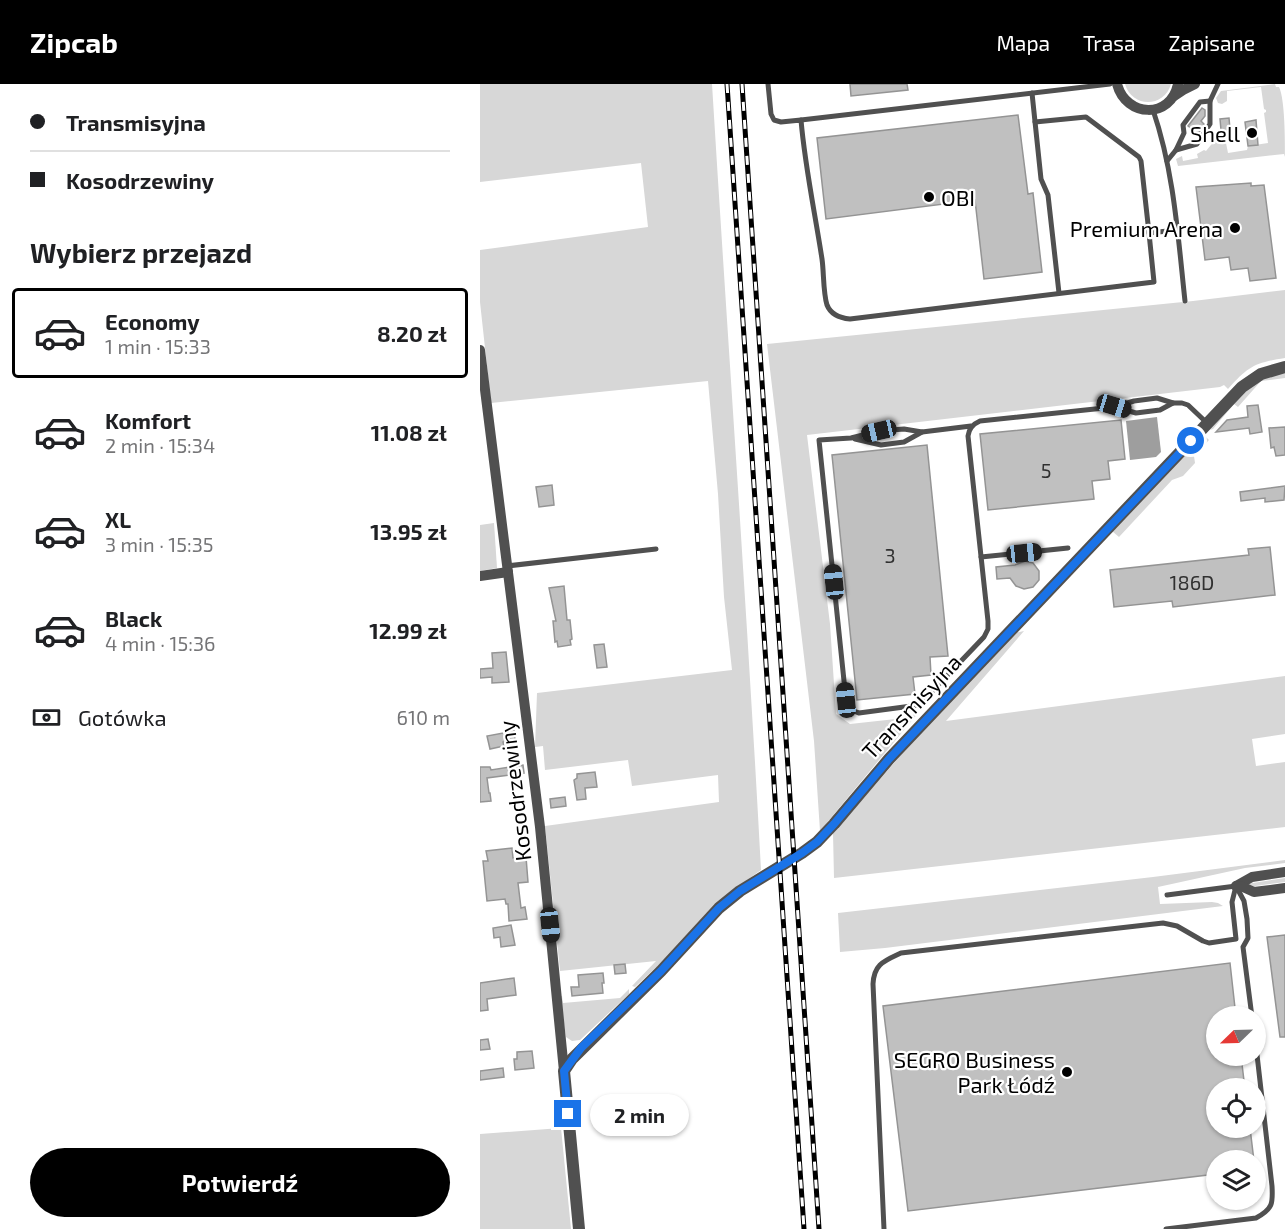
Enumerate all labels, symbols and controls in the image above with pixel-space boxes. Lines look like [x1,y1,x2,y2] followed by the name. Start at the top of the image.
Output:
[30,25,118,59] text: Zipcab
[996,30,1050,55] text: Mapa
[1083,30,1136,55] text: Trasa
[1169,30,1255,55] text: Zapisane
[66,109,206,135] text: Transmisyjna
[1190,120,1240,146] place label: Shell
[1245,126,1259,140] marker: Shell
[66,167,214,193] text: Kosodrzewiny
[941,184,975,210] place label: OBI
[922,190,936,204] marker: OBI
[1070,215,1223,241] place label: Premium Arena
[1228,221,1242,235] marker: Premium Arena
[30,236,252,268] text: Wybierz przejazd
[33,306,87,360] icon: car
[105,308,200,334] text: Economy
[377,320,447,346] text: 8.20 zł
[105,334,211,358] text: 1 min · 15:33
[1094,392,1134,420] car
[33,405,87,459] icon: car
[105,407,191,433] text: Komfort
[859,418,899,444] car
[371,419,447,445] text: 11.08 zł
[1177,427,1204,454] route start
[105,433,215,457] text: 2 min · 15:34
[1041,458,1051,482] house number: 5
[33,504,87,558] icon: car
[105,506,131,532] text: XL
[370,518,447,544] text: 13.95 zł
[105,532,214,556] text: 3 min · 15:35
[1005,542,1043,564] car
[884,543,896,567] house number: 3
[823,563,845,601] car
[1170,570,1214,594] house number: 186D
[33,603,87,657] icon: car
[105,605,162,631] text: Black
[369,617,447,643] text: 12.99 zł
[105,631,215,655] text: 4 min · 15:36
[856,648,967,764] street label: Transmisyjna
[835,681,857,719] car
[30,701,63,734] icon: cash
[78,704,167,730] text: Gotówka
[397,705,450,729] text: 610 m
[492,719,536,863] street label: Kosodrzewiny
[539,906,561,944] car
[1206,1006,1266,1066] north arrow
[1206,1006,1266,1210] map controls
[894,1046,1055,1097] place label: SEGRO Business Park Łódź
[1060,1065,1074,1079] marker: SEGRO Business Park Łódź
[1206,1078,1266,1138] button: locate
[589,1093,688,1135] callout: 2 min
[554,1100,581,1127] route end
[614,1103,665,1127] text: 2 min
[30,1148,450,1217] button: Potwierdź
[1206,1150,1266,1210] button: layers

